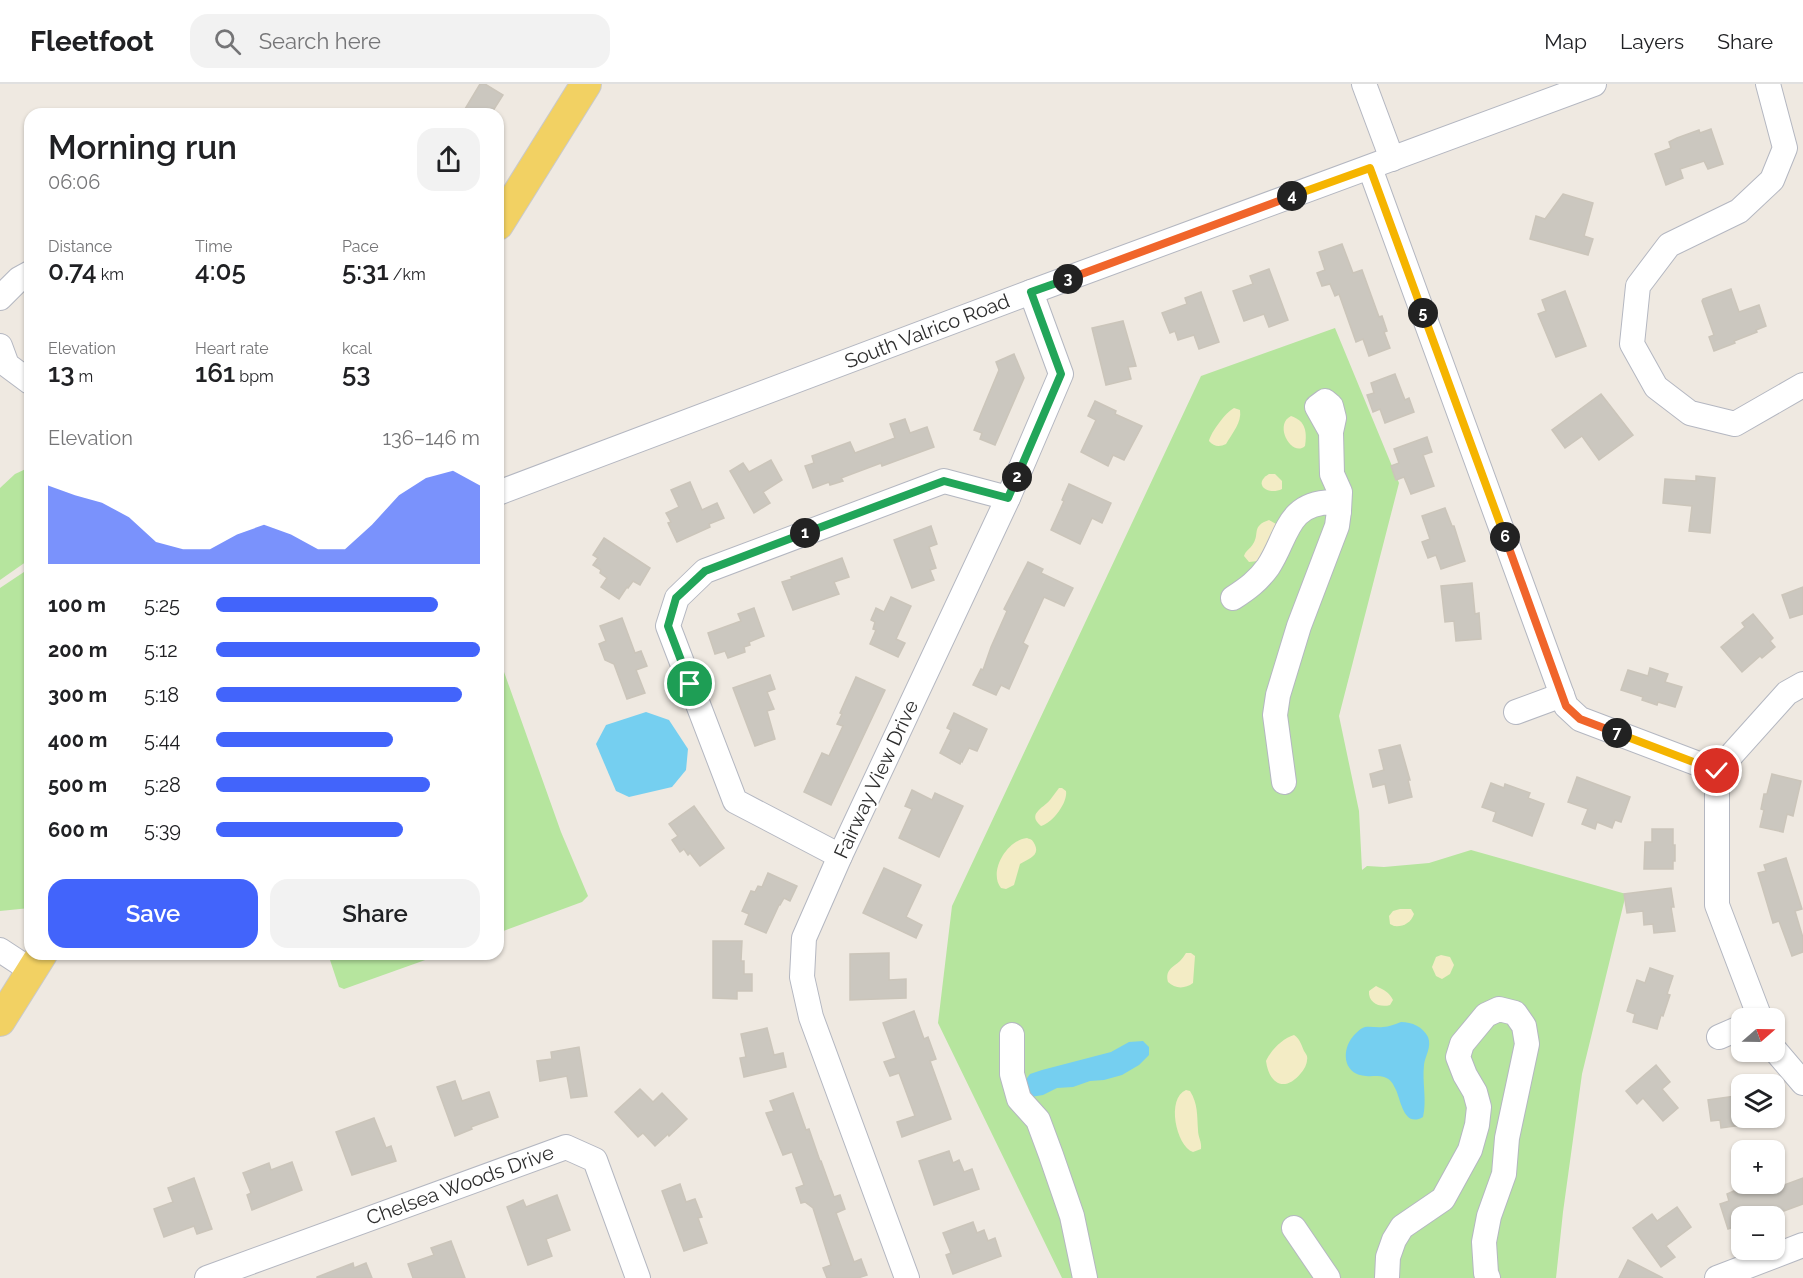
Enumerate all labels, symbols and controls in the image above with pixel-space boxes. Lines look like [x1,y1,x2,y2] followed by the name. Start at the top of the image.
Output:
[190,14,610,68] search box
[30,25,154,58] text: Fleetfoot
[211,25,244,58] icon: search
[259,28,381,54] text: Search here
[1544,29,1587,54] text: Map
[1620,29,1684,54] text: Layers
[1717,29,1773,54] text: Share
[48,128,237,167] text: Morning run
[417,128,480,191] button: share
[48,170,100,194] text: 06:06
[1277,181,1307,211] pin: 4
[1287,186,1297,205] text: 4
[48,237,112,256] text: Distance
[195,237,232,256] text: Time
[342,237,379,256] text: Pace
[48,256,97,286] text: 0.74
[195,256,246,286] text: 4:05
[342,256,389,286] text: 5:31
[1053,264,1083,294] pin: 3
[97,265,124,284] text: km
[389,265,426,284] text: /km
[1064,269,1072,288] text: 3
[841,288,1013,374] street label: South Valrico Road
[1408,298,1438,328] pin: 5
[1419,303,1427,322] text: 5
[48,339,116,358] text: Elevation
[195,339,269,358] text: Heart rate
[342,339,372,358] text: kcal
[48,358,75,388] text: 13
[195,358,235,388] text: 161
[342,358,371,388] text: 53
[75,367,93,386] text: m
[235,367,274,386] text: bpm
[48,426,133,450] text: Elevation
[382,426,480,450] text: 136–146 m
[1002,462,1032,492] pin: 2
[1012,467,1022,486] text: 2
[790,518,820,548] pin: 1
[1490,522,1520,552] pin: 6
[801,523,809,542] text: 1
[1500,527,1510,546] text: 6
[48,593,106,617] text: 100 m
[144,593,180,617] text: 5:25
[48,638,107,662] text: 200 m
[144,638,178,662] text: 5:12
[664,658,715,709] pin
[673,667,706,700] icon: arrive
[48,683,107,707] text: 300 m
[144,683,179,707] text: 5:18
[829,696,923,862] street label: Fairway View Drive
[1602,718,1632,748] pin: 7
[1613,723,1621,742] text: 7
[48,728,107,752] text: 400 m
[144,728,181,752] text: 5:44
[1691,745,1742,796] pin
[1700,754,1733,787] icon: check
[48,773,107,797] text: 500 m
[144,773,181,797] text: 5:28
[48,818,108,842] text: 600 m
[144,818,181,842] text: 5:39
[48,879,258,948] button: Save
[270,879,480,948] button: Share
[1731,1008,1785,1062] north arrow
[1731,1008,1785,1260] map controls
[1731,1074,1785,1128] button: layers
[363,1140,557,1230] street label: Chelsea Woods Drive
[1731,1140,1785,1194] button: +
[1731,1206,1785,1260] button: −

